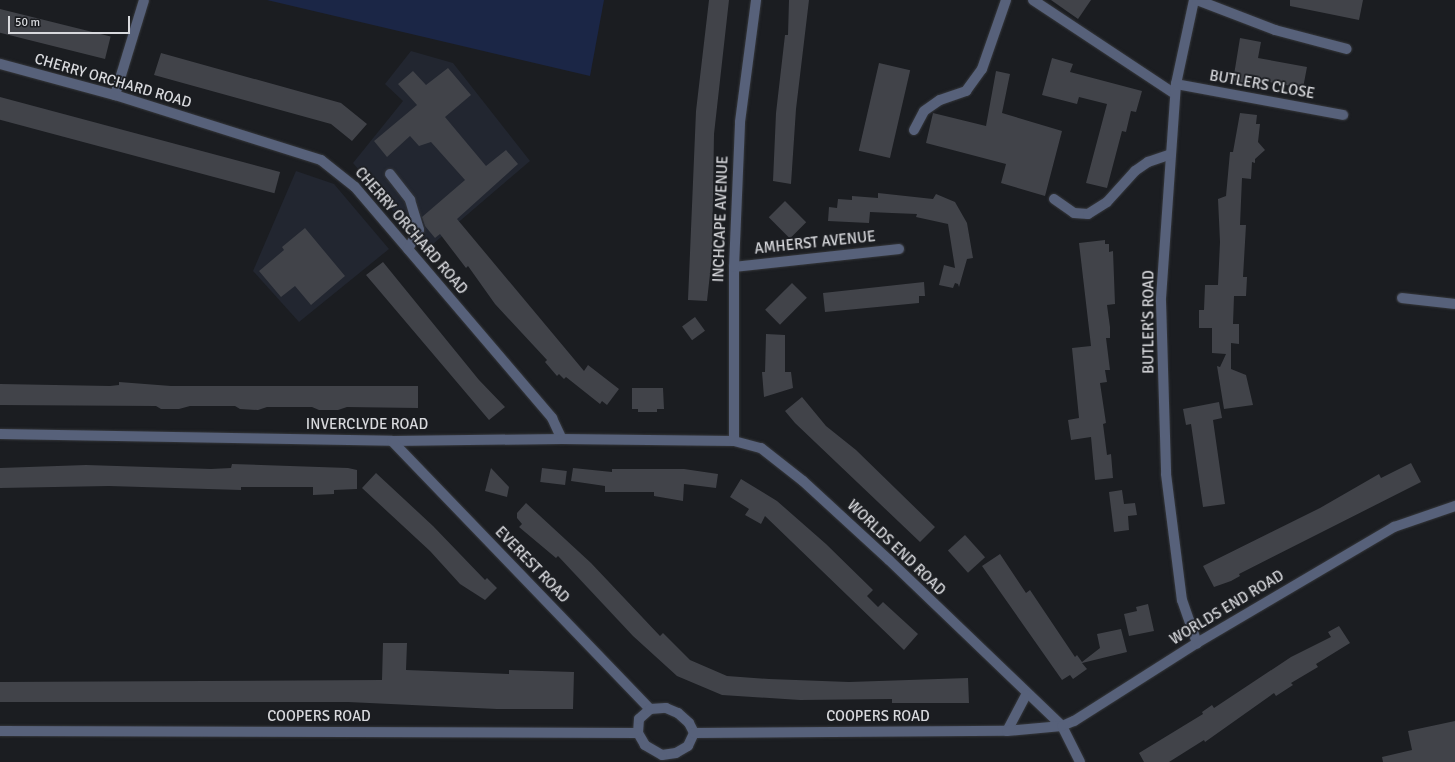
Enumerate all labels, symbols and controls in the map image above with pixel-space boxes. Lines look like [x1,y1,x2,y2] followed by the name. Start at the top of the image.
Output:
[10,8,132,34] scale bar
[15,15,40,30] text: 50 m
[32,50,194,112] street label: CHERRY ORCHARD ROAD
[1208,67,1316,103] street label: BUTLERS CLOSE
[710,155,732,283] street label: INCHCAPE AVENUE
[351,164,471,298] street label: CHERRY ORCHARD ROAD
[754,228,876,258] street label: AMHERST AVENUE
[1140,270,1158,374] street label: BUTLER'S ROAD
[306,416,428,434] street label: INVERCLYDE ROAD
[843,497,949,599] street label: WORLDS END ROAD
[491,523,573,607] street label: EVEREST ROAD
[1167,567,1287,649] street label: WORLDS END ROAD
[267,708,371,726] street label: COOPERS ROAD
[826,708,930,726] street label: COOPERS ROAD

